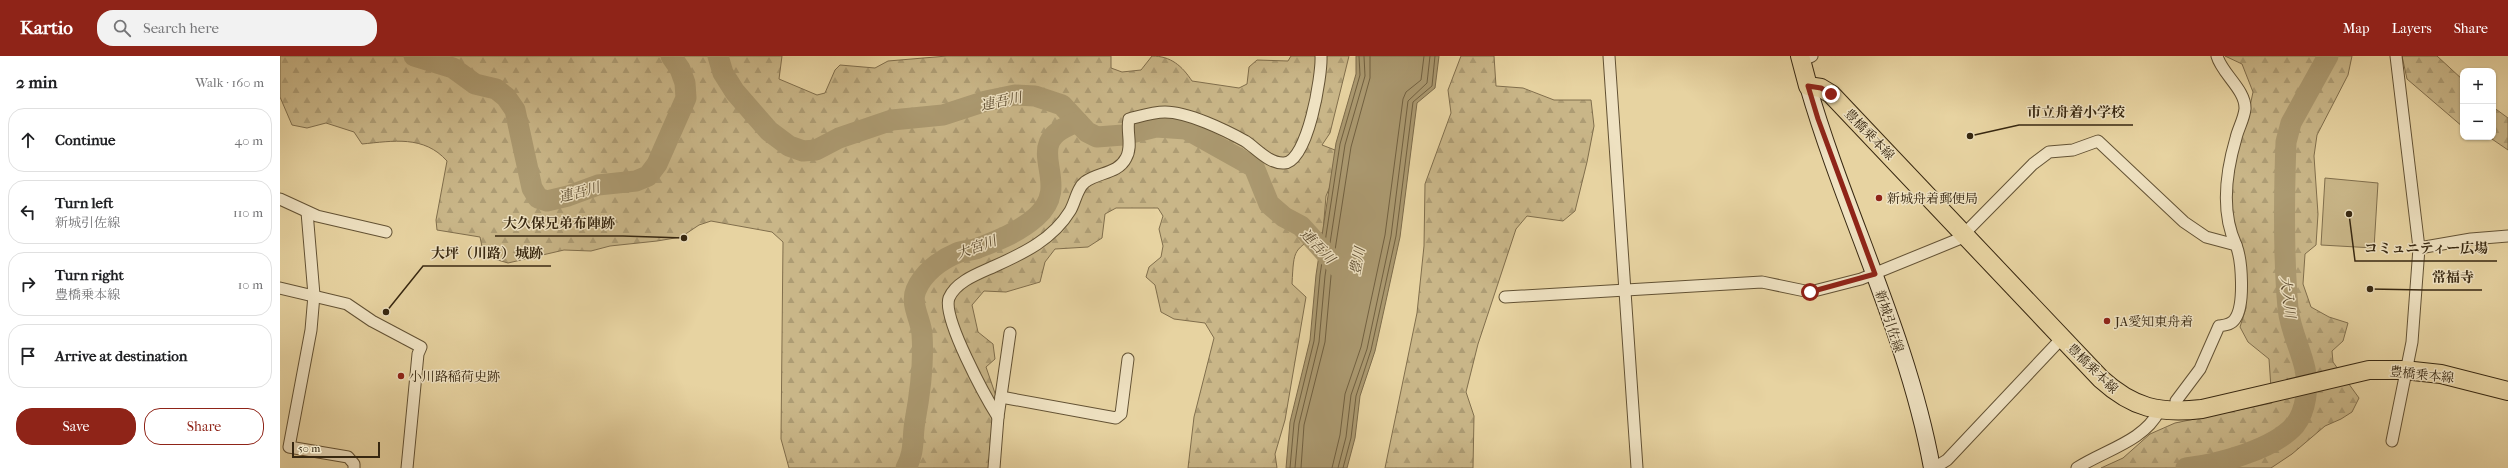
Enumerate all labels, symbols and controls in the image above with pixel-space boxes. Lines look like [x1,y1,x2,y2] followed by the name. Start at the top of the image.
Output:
[97,10,377,46] search box
[20,17,73,39] text: Kartio
[111,17,133,39] icon: search
[143,19,219,37] text: Search here
[2343,20,2370,37] text: Map
[2392,20,2432,37] text: Layers
[2454,20,2488,37] text: Share
[2460,68,2496,140] map controls
[2460,68,2496,104] button: +
[16,72,57,92] text: 2 min
[195,75,264,90] text: Walk · 160 m
[1822,85,1840,103] route end
[979,88,1025,114] water label: 連吾川
[2019,99,2133,125] callout: 市立舟着小学校
[2027,104,2125,121] text: 市立舟着小学校
[2460,104,2496,140] button: −
[1842,106,1898,163] street label: 豊橋乗本線
[17,129,39,151] icon: ahead
[55,131,115,149] text: Continue
[235,133,263,148] text: 40 m
[557,178,604,206] water label: 連吾川
[1887,191,1978,206] place label: 新城舟着郵便局
[1874,193,1884,203] marker: 新城舟着郵便局
[55,194,113,212] text: Turn left
[17,201,39,223] icon: left
[233,205,263,220] text: 110 m
[495,210,623,236] callout: 大久保兄弟布陣跡
[55,215,120,230] text: 新城引佐線
[503,215,615,232] text: 大久保兄弟布陣跡
[1297,225,1340,269] water label: 連吾川
[954,232,1001,263] water label: 大宮川
[2355,235,2497,261] callout: コミュニティー広場
[423,240,551,266] callout: 大坪（川路）城跡
[2364,240,2488,257] text: コミュニティー広場
[1346,244,1369,276] water label: 豊川
[431,245,543,262] text: 大坪（川路）城跡
[2424,264,2482,290] callout: 常福寺
[55,266,124,284] text: Turn right
[2432,269,2474,286] text: 常福寺
[17,273,39,295] icon: right
[2277,275,2299,321] water label: 大入川
[238,277,263,292] text: 10 m
[1801,283,1819,301] route start
[55,287,120,302] text: 豊橋乗本線
[1872,288,1907,354] street label: 新城引佐線
[2114,314,2193,329] place label: JA愛知東舟着
[2102,316,2112,326] marker: JA愛知東舟着
[2064,340,2121,396] street label: 豊橋乗本線
[17,345,39,367] icon: arrive
[55,347,187,365] text: Arrive at destination
[2389,364,2455,385] street label: 豊橋乗本線
[409,369,500,384] place label: 小川路稲荷史跡
[396,371,406,381] marker: 小川路稲荷史跡
[16,408,136,445] button: Save
[144,408,264,445] button: Share
[292,440,380,459] scale bar
[298,442,320,455] text: 50 m

